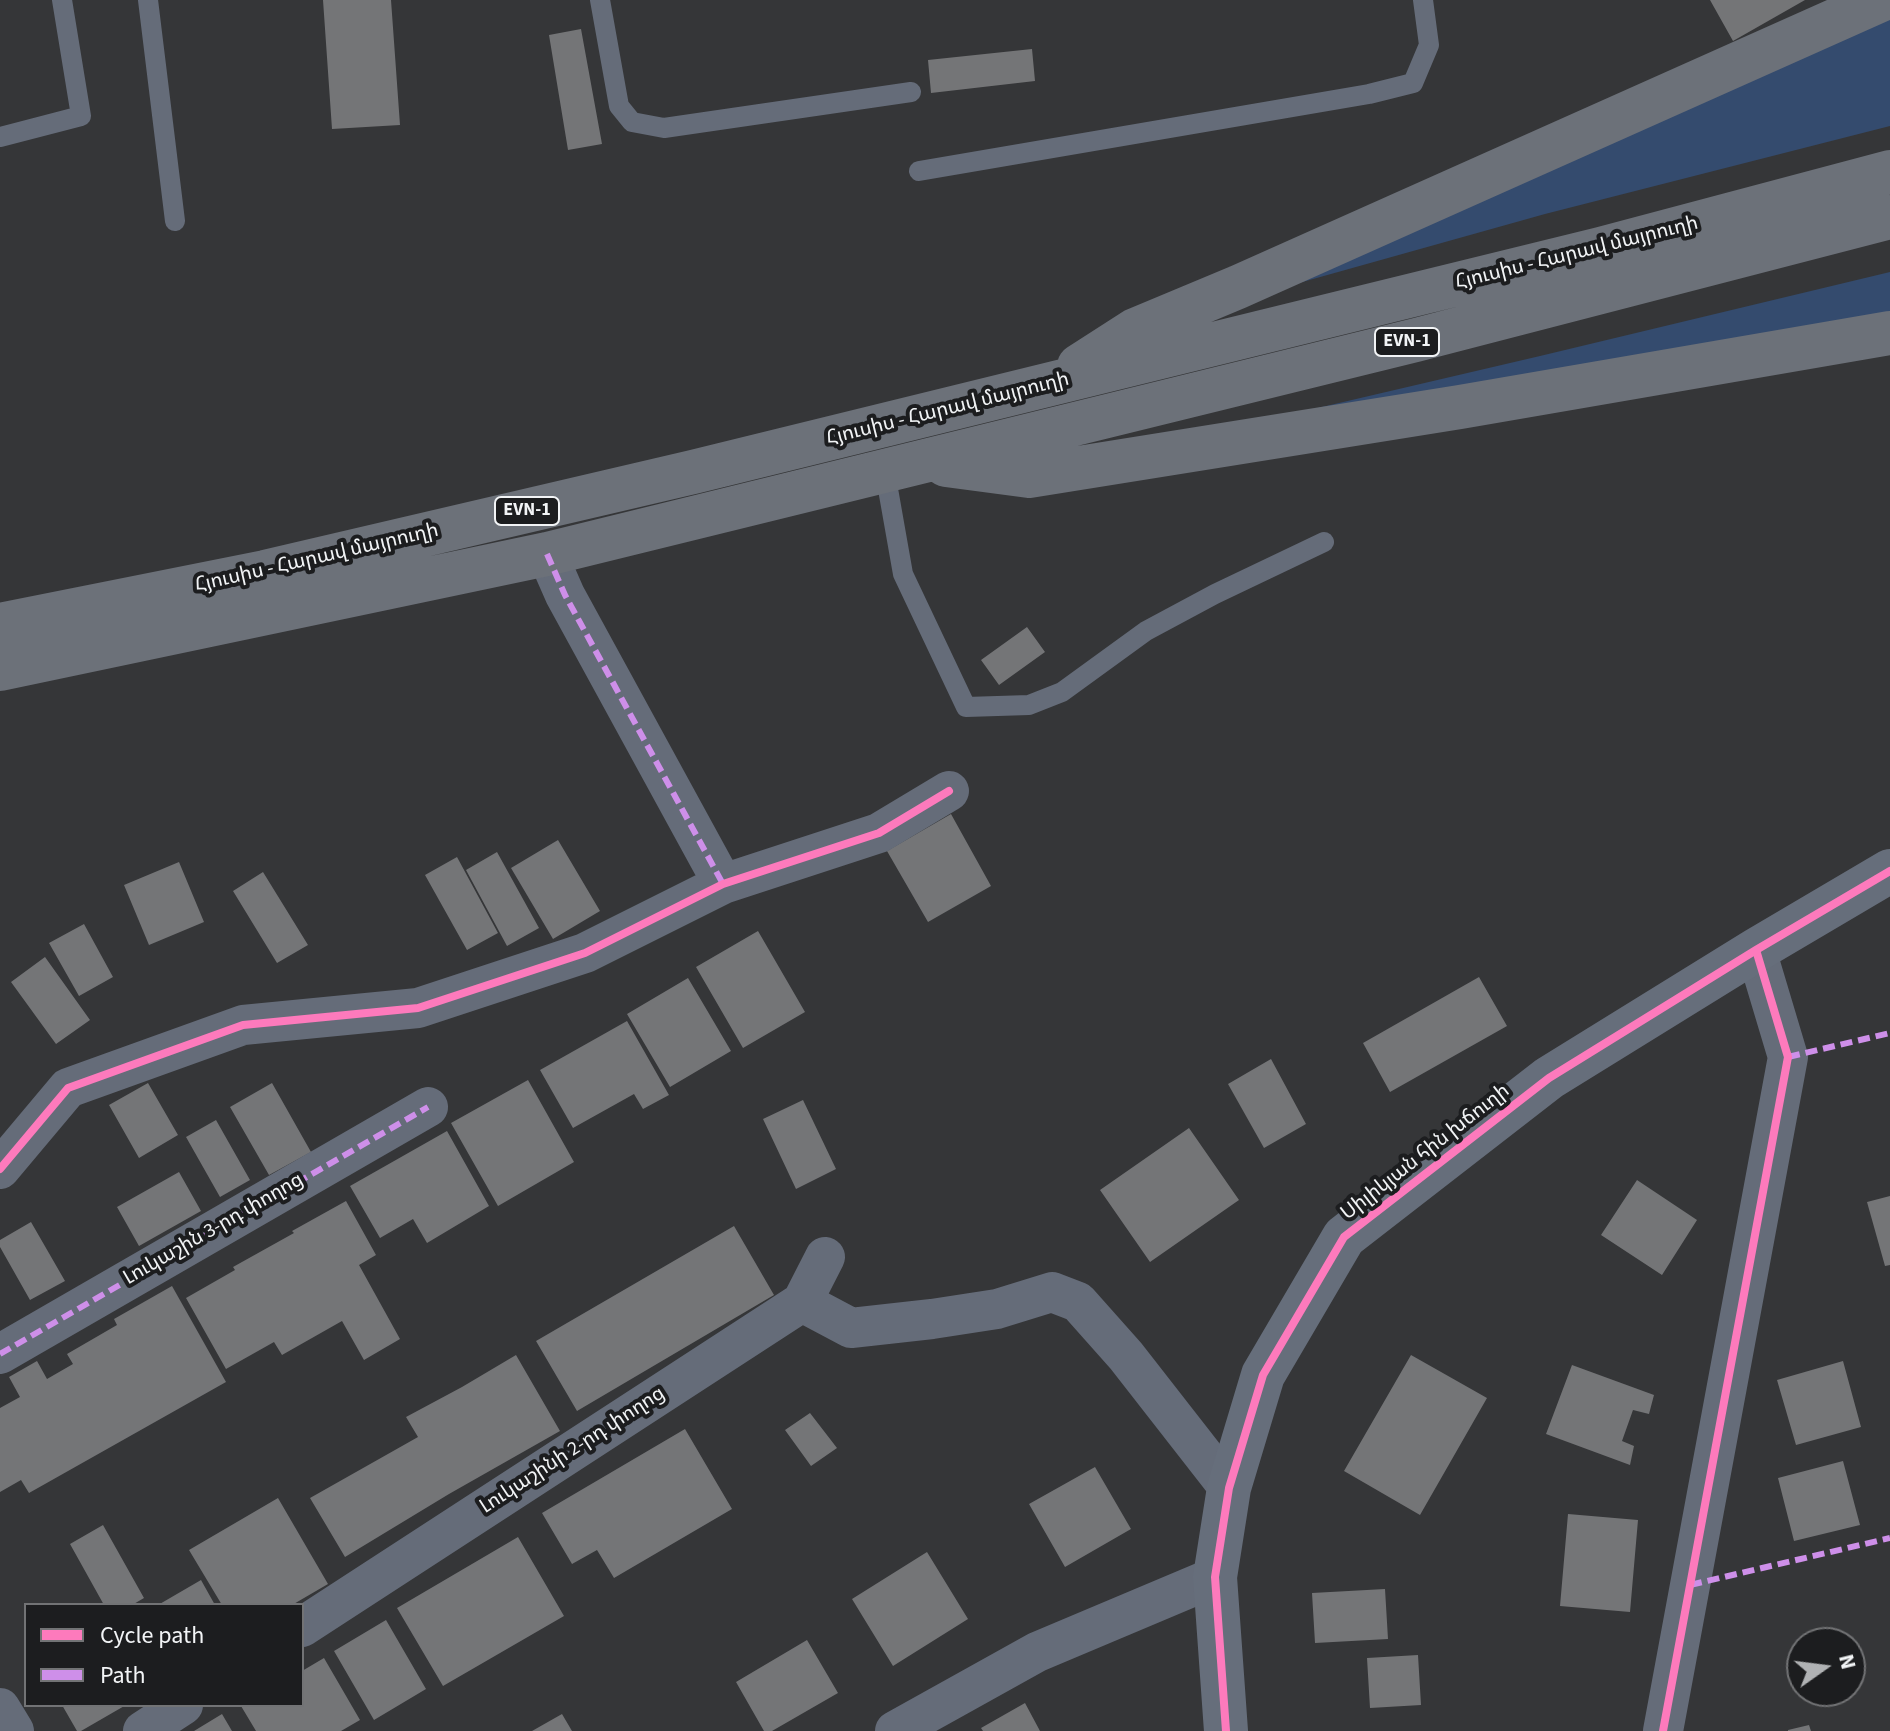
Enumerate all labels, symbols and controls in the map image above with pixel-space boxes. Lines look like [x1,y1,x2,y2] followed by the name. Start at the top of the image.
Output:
[1453,212,1701,296] street label: Հյուսիս - Հարավ մայրուղի
[1375,328,1439,356] road number: EVN-1
[824,368,1072,452] street label: Հյուսիս - Հարավ մայրուղի
[495,497,559,525] road number: EVN-1
[193,519,441,599] street label: Հյուսիս - Հարավ մայրուղի
[1337,1080,1515,1226] street label: Սիլիկյան հին խճուղի
[120,1169,308,1291] street label: Լուկաշին 3-րդ փողոց
[476,1382,670,1520] street label: Լուկաշինի 2-րդ փողոց
[24,1603,304,1707] legend
[100,1618,204,1653] text: Cycle path
[1786,1627,1866,1707] north arrow
[1830,1651,1865,1673] text: N
[100,1658,146,1693] text: Path

